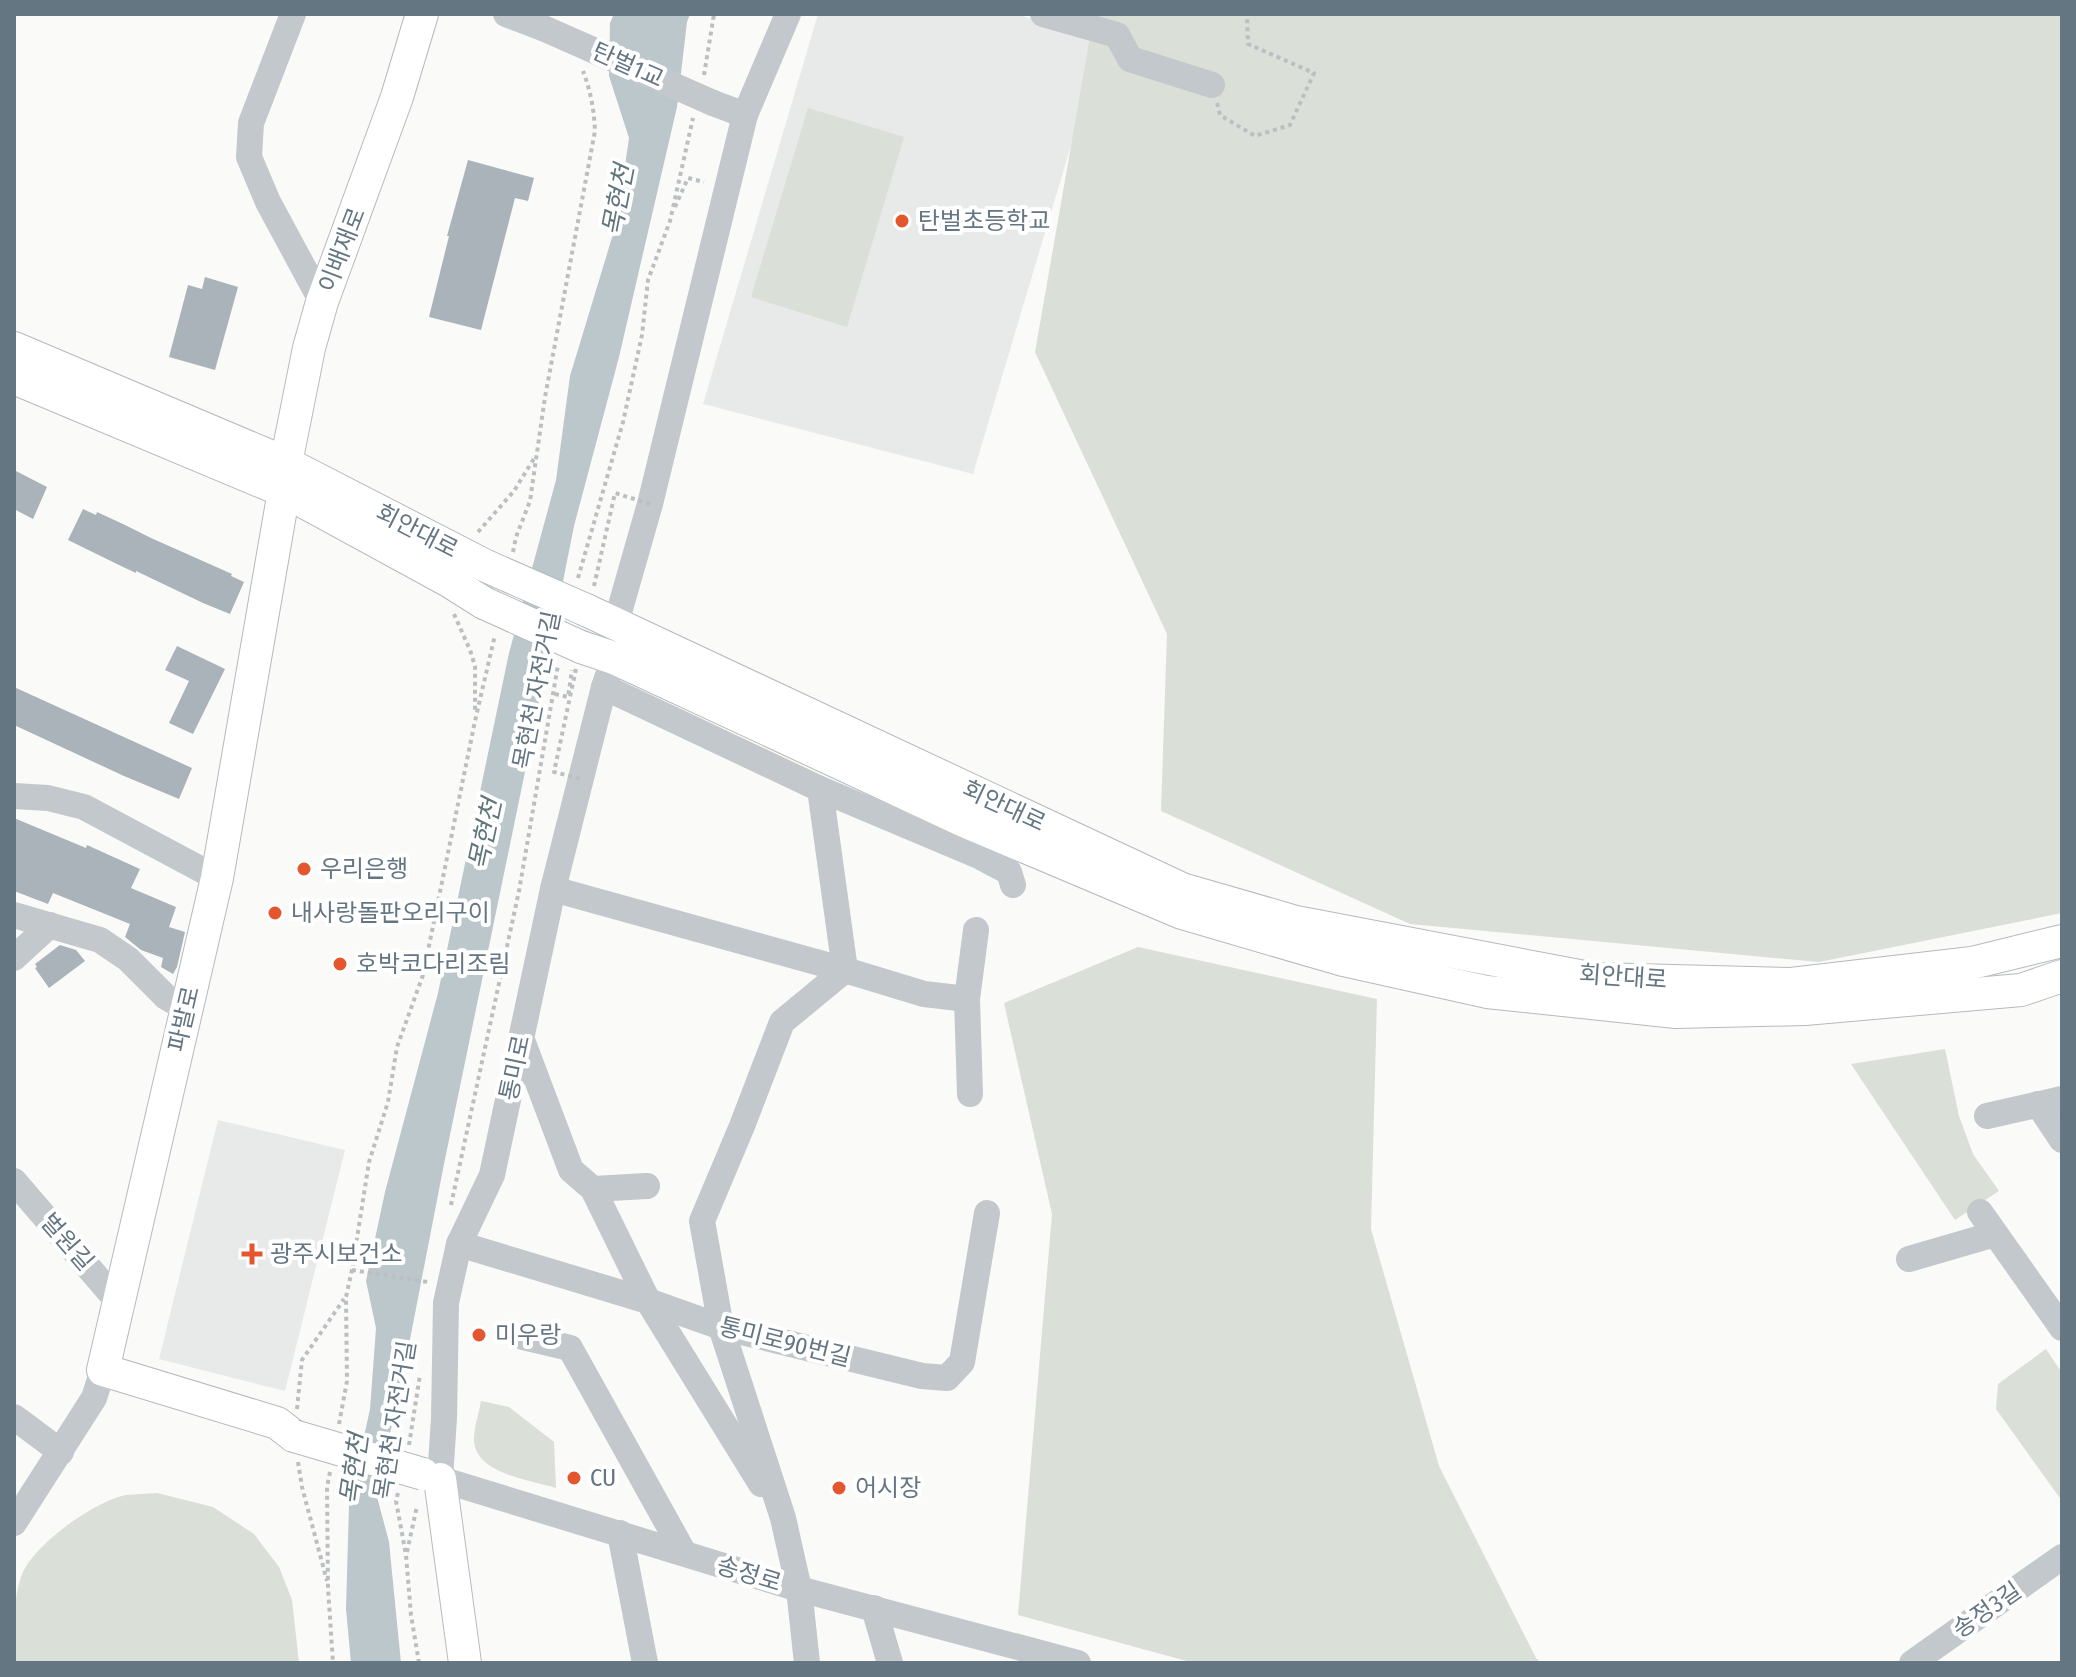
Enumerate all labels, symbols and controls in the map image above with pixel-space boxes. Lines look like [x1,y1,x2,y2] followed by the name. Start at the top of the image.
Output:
[588,37,668,93] street label: 탄벌1교
[596,159,641,238] water label: 목현천
[313,204,371,296] street label: 이배재로
[918,207,1050,235] place label: 탄벌초등학교
[893,212,911,230] marker: 탄벌초등학교
[371,498,463,564] street label: 회안대로
[508,609,566,771] street label: 목현천 자전거길
[958,775,1050,837] street label: 회안대로
[463,793,509,872] water label: 목현천
[320,855,408,883] place label: 우리은행
[295,860,313,878] marker: 우리은행
[291,899,490,927] place label: 내사랑돌판오리구이
[266,904,284,922] marker: 내사랑돌판오리구이
[356,950,511,978] place label: 호박코다리조림
[331,955,349,973] marker: 호박코다리조림
[1578,960,1668,994] street label: 회안대로
[163,984,205,1054] street label: 파발로
[494,1033,536,1103] street label: 통미로
[35,1208,99,1276] street label: 벌원길
[270,1240,402,1268] place label: 광주시보건소
[241,1243,263,1265] marker: 광주시보건소
[716,1312,854,1372] street label: 통미로90번길
[495,1321,561,1349] place label: 미우랑
[470,1326,488,1344] marker: 미우랑
[369,1339,421,1501] street label: 목현천 자전거길
[334,1428,375,1507] water label: 목현천
[590,1464,616,1492] place label: CU
[565,1469,583,1487] marker: CU
[855,1474,921,1502] place label: 어시장
[830,1479,848,1497] marker: 어시장
[713,1551,785,1597] street label: 송정로
[1947,1576,2027,1644] street label: 송정3길

